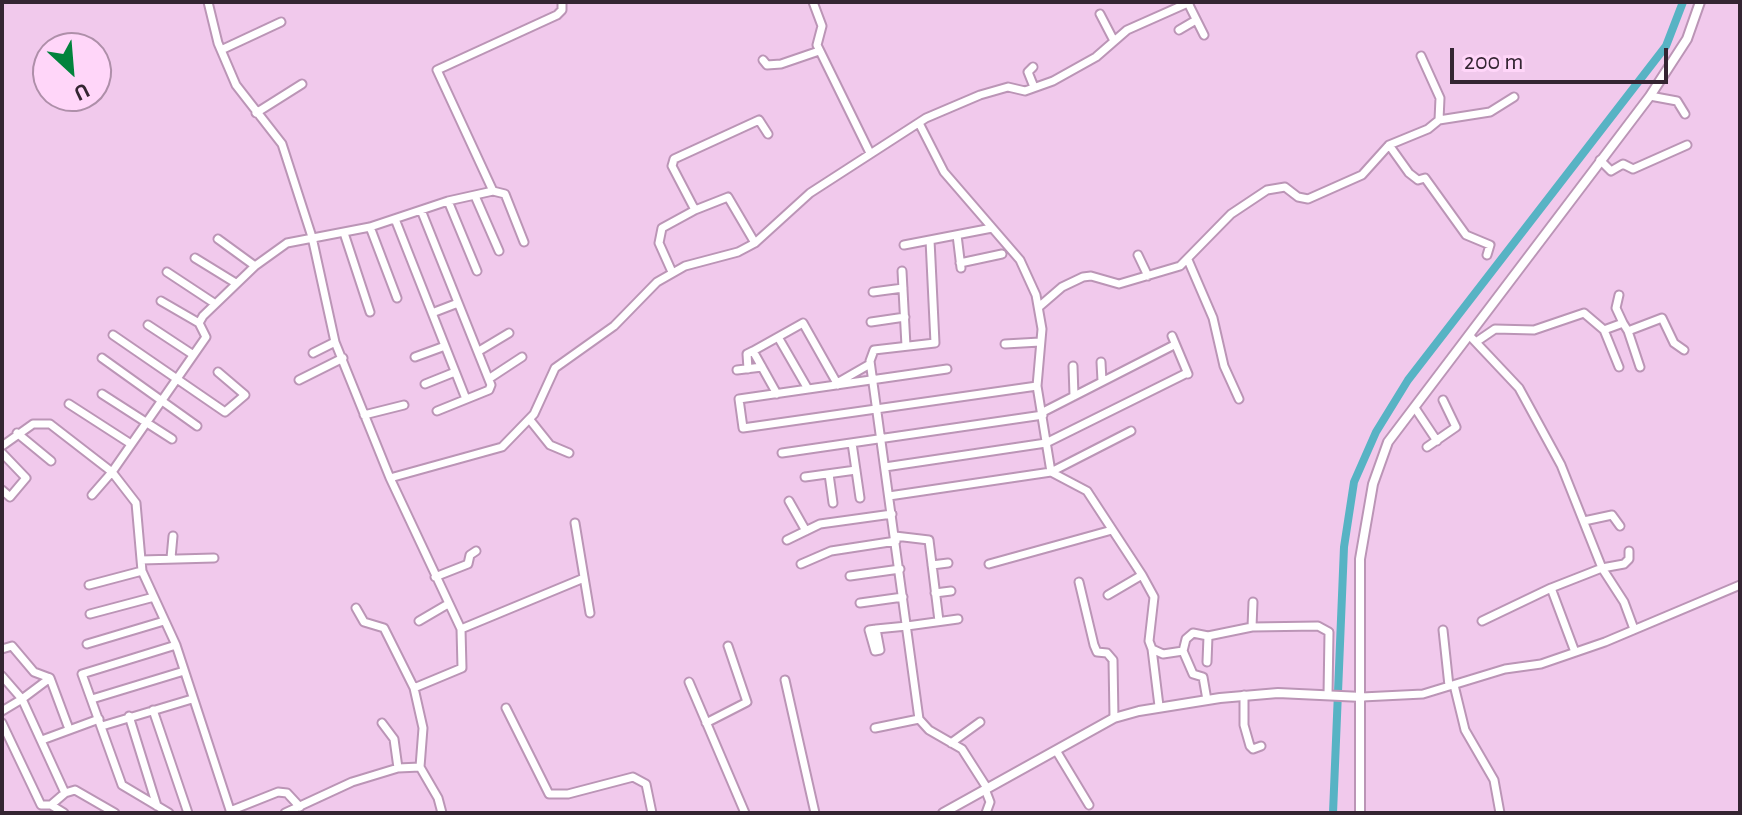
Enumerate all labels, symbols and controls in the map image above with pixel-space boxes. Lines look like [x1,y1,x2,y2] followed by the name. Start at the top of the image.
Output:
[32,32,112,112] north arrow
[1454,32,1672,82] scale bar
[1464,50,1523,74] text: 200 m
[71,79,93,105] text: U

